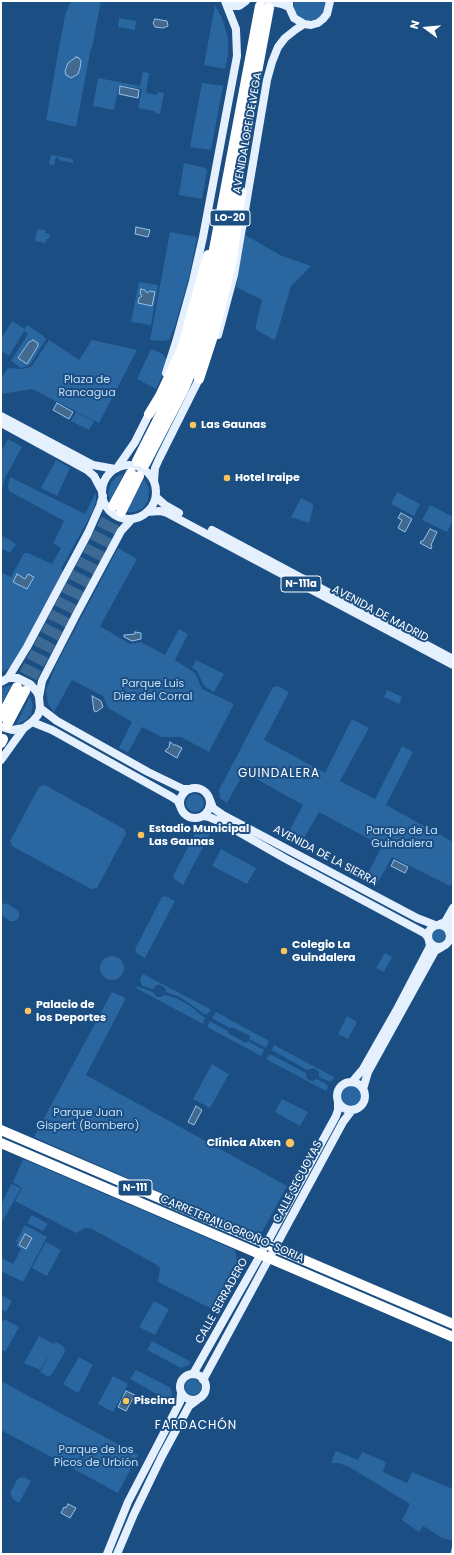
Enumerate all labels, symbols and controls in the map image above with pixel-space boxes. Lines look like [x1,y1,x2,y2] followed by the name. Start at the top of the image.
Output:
[406,8,446,48] north arrow
[406,19,423,31] text: N
[231,71,265,195] street label: AVENIDA LOPE DE VEGA
[210,210,250,226] road number: LO-20
[58,373,116,399] park label: Plaza de Rancagua
[201,418,266,432] place label: Las Gaunas
[188,420,198,430] marker: Las Gaunas
[235,471,300,485] place label: Hotel Iraipe
[222,473,232,483] marker: Hotel Iraipe
[281,576,321,592] road number: N-111a
[330,583,430,645] street label: AVENIDA DE MADRID
[113,677,193,703] park label: Parque Luis Díez del Corral
[238,767,320,781] district label: GUINDALERA
[149,822,249,848] place label: Estadio Municipal Las Gaunas
[271,823,379,889] street label: AVENIDA DE LA SIERRA
[366,824,438,850] park label: Parque de La Guindalera
[136,830,146,840] marker: Estadio Municipal Las Gaunas
[292,938,356,964] place label: Colegio La Guindalera
[279,946,289,956] marker: Colegio La Guindalera
[36,998,106,1024] place label: Palacio de los Deportes
[23,1006,33,1016] marker: Palacio de los Deportes
[37,1106,139,1132] park label: Parque Juan Gispert (Bombero)
[207,1136,281,1150] place label: Clínica Alxen
[284,1137,296,1149] marker: Clínica Alxen
[271,1139,325,1225] street label: CALLE SECUOYAS
[118,1180,152,1196] road number: N-111
[158,1193,306,1265] street label: CARRETERA LOGROÑO-SORIA
[193,1256,251,1346] street label: CALLE SERRADERO
[134,1394,175,1408] place label: Piscina
[121,1396,131,1406] marker: Piscina
[155,1419,237,1433] district label: FARDACHÓN
[54,1443,138,1469] park label: Parque de los Picos de Urbión

